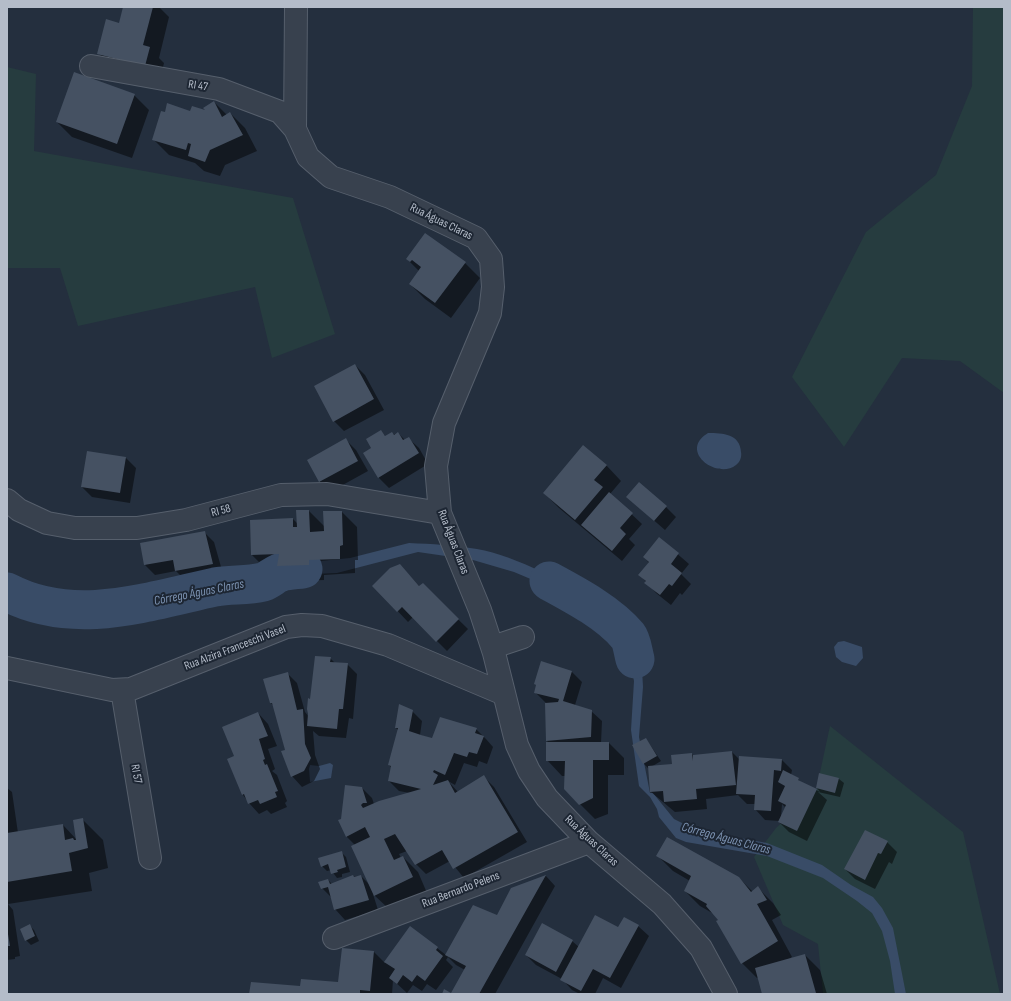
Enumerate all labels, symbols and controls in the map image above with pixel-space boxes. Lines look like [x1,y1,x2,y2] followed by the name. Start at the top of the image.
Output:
[187,77,209,95] street label: RI 47
[407,201,475,243] street label: Rua Águas Claras
[209,501,233,521] street label: RI 58
[434,508,472,576] street label: Rua Águas Claras
[153,577,245,609] water label: Córrego Águas Claras
[182,622,288,674] street label: Rua Alzira Franceschi Vasel
[127,763,145,785] street label: RI 57
[561,813,621,869] street label: Rua Águas Claras
[680,820,772,858] water label: Córrego Águas Claras
[420,869,502,911] street label: Rua Bernardo Pelens

